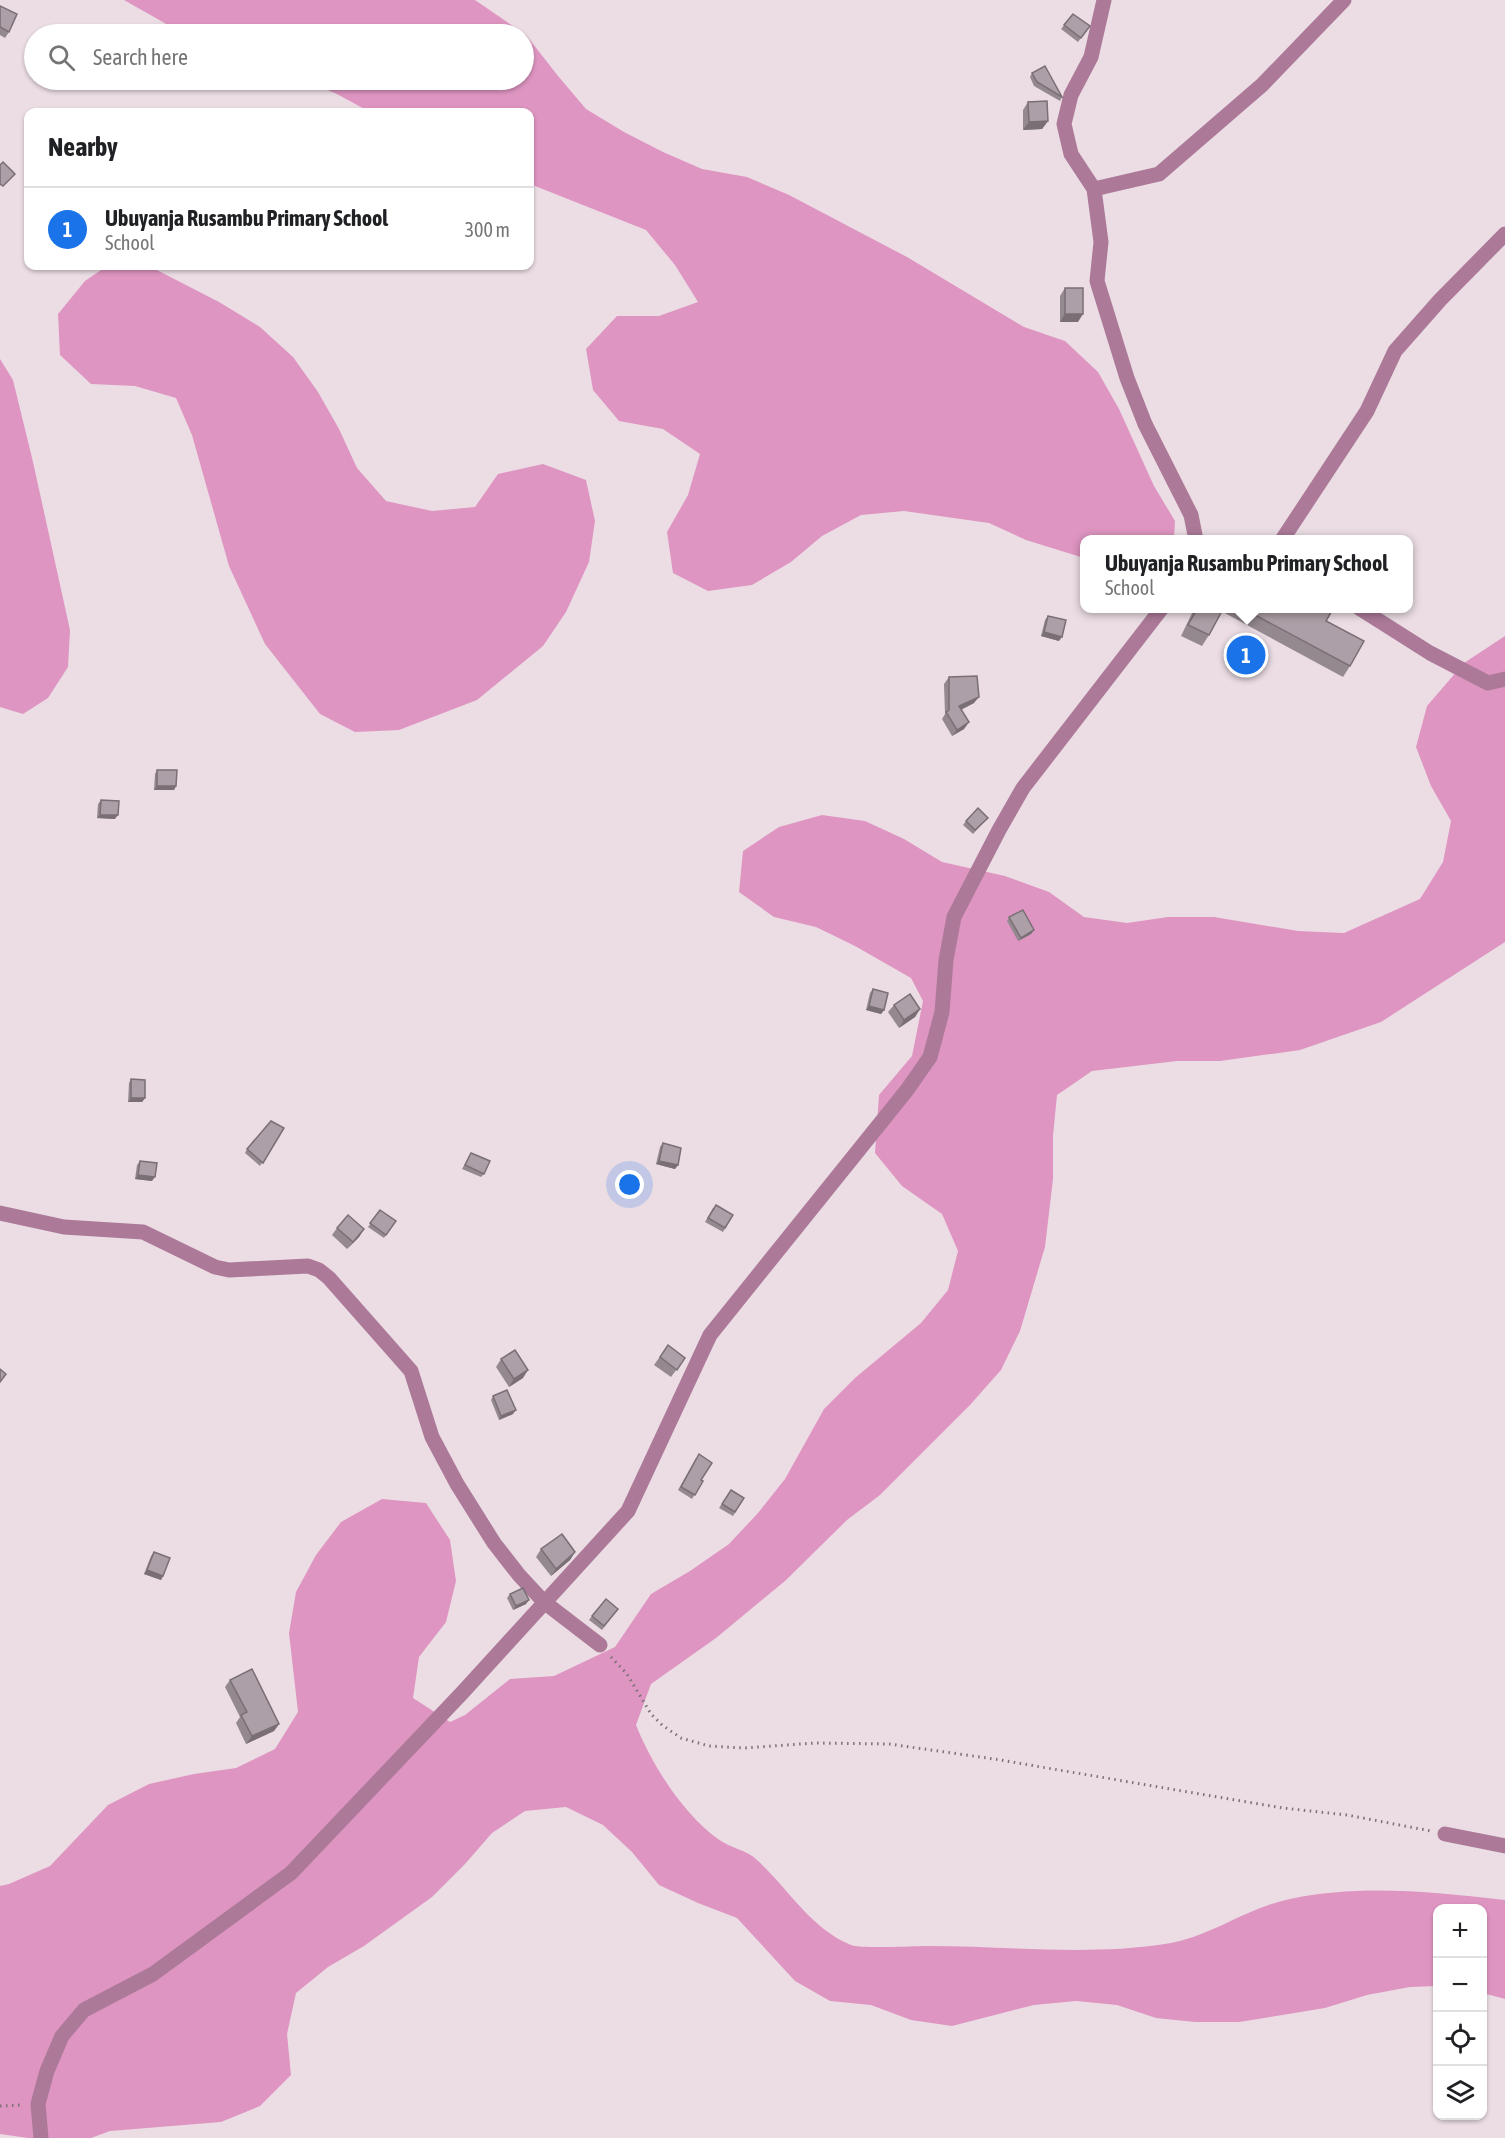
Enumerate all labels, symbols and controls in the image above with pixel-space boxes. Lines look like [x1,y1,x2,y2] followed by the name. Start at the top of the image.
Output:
[24,24,534,90] search box
[45,41,78,74] icon: search
[93,44,188,70] text: Search here
[48,132,118,162] text: Nearby
[105,205,388,231] text: Ubuyanja Rusambu Primary School
[63,218,72,241] text: 1
[465,218,510,241] text: 300 m
[105,231,155,254] text: School
[1080,535,1413,613] popup
[1105,550,1388,576] text: Ubuyanja Rusambu Primary School
[1105,576,1155,599] text: School
[1226,632,1266,678] pin: 1
[615,1170,644,1199] your location
[1433,1904,1487,2120] map controls
[1433,1904,1487,1958] button: +
[1433,1958,1487,2012] button: −
[1433,2012,1487,2066] button: locate
[1433,2066,1487,2120] button: layers

